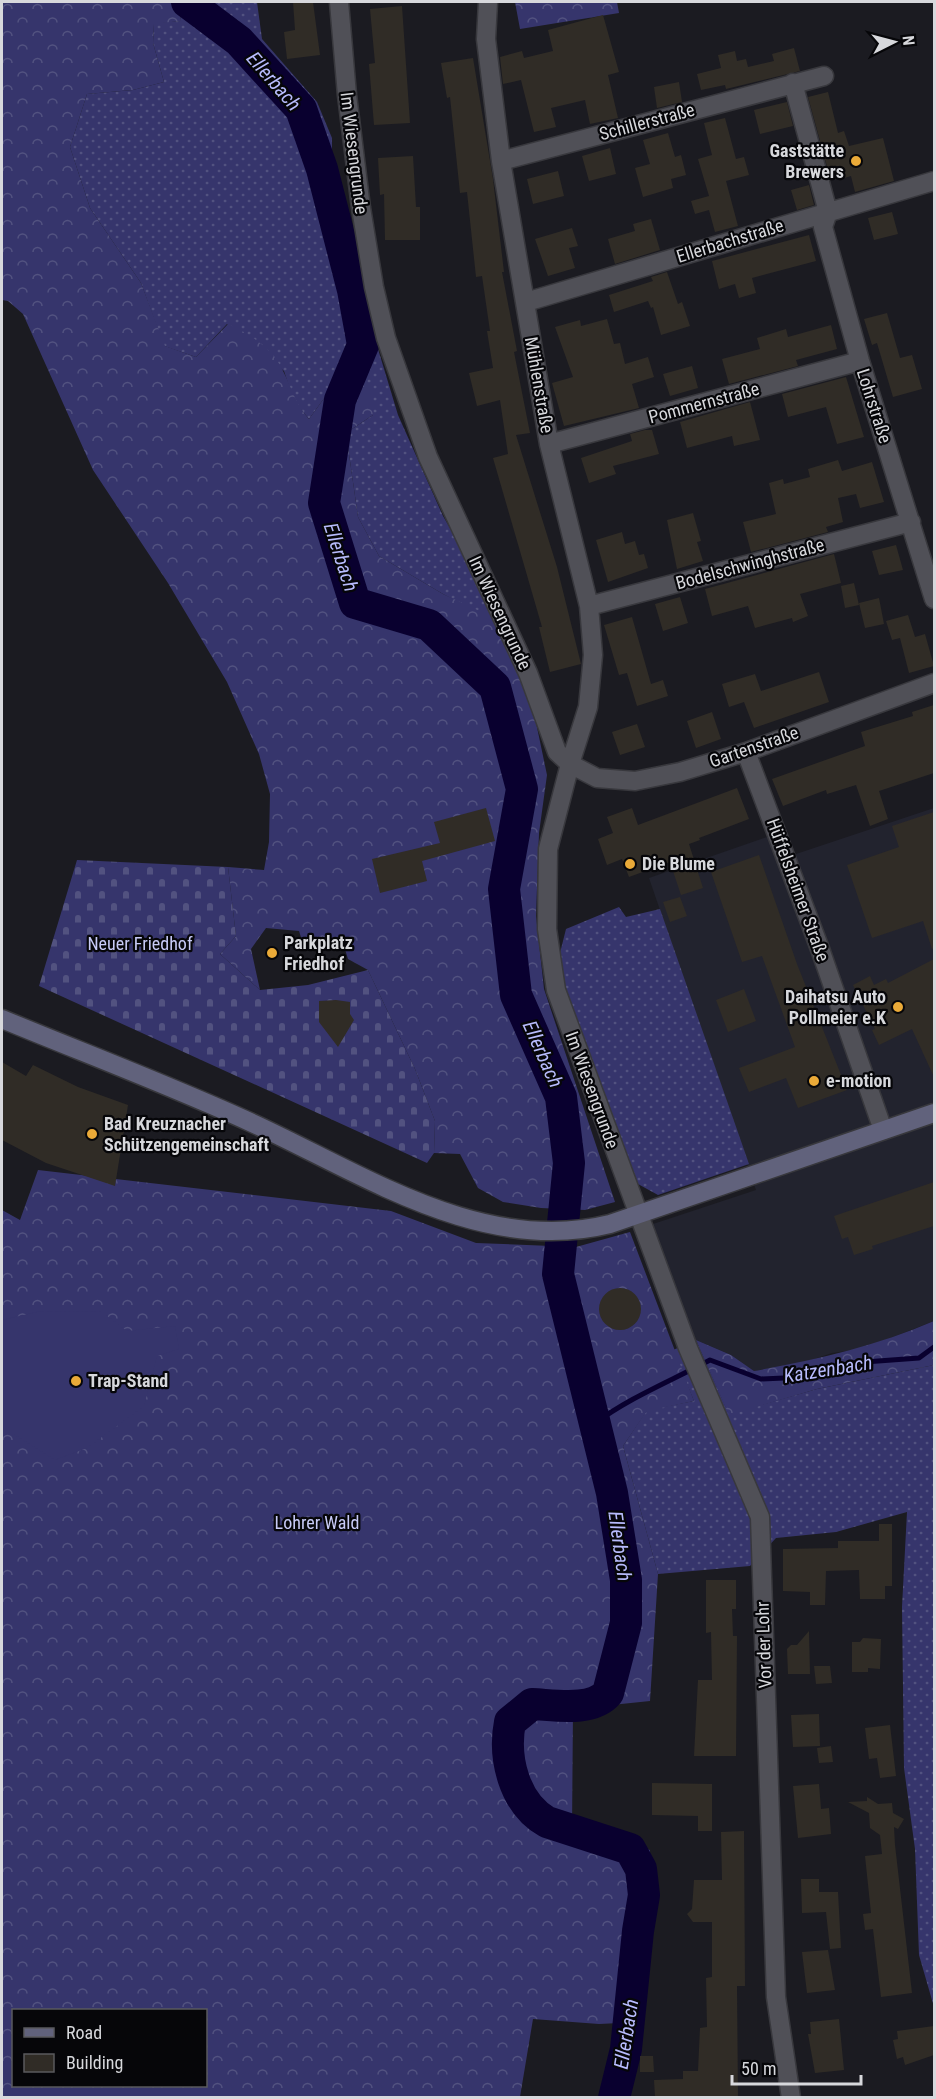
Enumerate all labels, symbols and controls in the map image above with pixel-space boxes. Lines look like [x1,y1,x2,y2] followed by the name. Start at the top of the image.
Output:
[864,12,924,72] north arrow
[898,35,918,46] text: N
[242,46,306,116] water label: Ellerbach
[337,91,372,215] street label: Im Wiesengrunde
[597,99,697,144] street label: Schillerstraße
[769,140,844,182] place label: Gaststätte Brewers
[849,154,863,168] marker: Gaststätte Brewers
[674,214,786,267] street label: Ellerbachstraße
[521,335,558,435] street label: Mühlenstraße
[853,366,896,446] street label: Lohrstraße
[646,378,762,427] street label: Pommernstraße
[319,520,363,594] water label: Ellerbach
[673,534,826,593] street label: Bodelschwinghstraße
[465,553,536,673] street label: Im Wiesengrunde
[707,721,801,772] street label: Gartenstraße
[763,815,834,964] street label: Hüffelsheimer Straße
[642,853,715,874] place label: Die Blume
[623,857,637,871] marker: Die Blume
[284,932,353,974] place label: Parkplatz Friedhof
[87,933,193,954] park label: Neuer Friedhof
[265,946,279,960] marker: Parkplatz Friedhof
[785,986,887,1028] place label: Daihatsu Auto Pollmeier e.K
[891,1000,905,1014] marker: Daihatsu Auto Pollmeier e.K
[518,1017,568,1091] water label: Ellerbach
[562,1028,623,1151] street label: Im Wiesengrunde
[826,1070,891,1091] place label: e-motion
[807,1074,821,1088] marker: e-motion
[104,1113,269,1155] place label: Bad Kreuznacher Schützengemeinschaft
[85,1127,99,1141] marker: Bad Kreuznacher Schützengemeinschaft
[782,1350,874,1388] water label: Katzenbach
[88,1370,168,1391] place label: Trap-Stand
[69,1374,83,1388] marker: Trap-Stand
[603,1509,637,1583] water label: Ellerbach
[275,1512,359,1533] park label: Lohrer Wald
[751,1601,776,1689] street label: Vor der Lohr
[609,1997,643,2071] water label: Ellerbach
[12,2009,207,2087] legend
[66,2022,102,2043] text: Road
[732,2048,861,2086] scale bar
[66,2052,123,2073] text: Building
[741,2058,776,2079] text: 50 m

